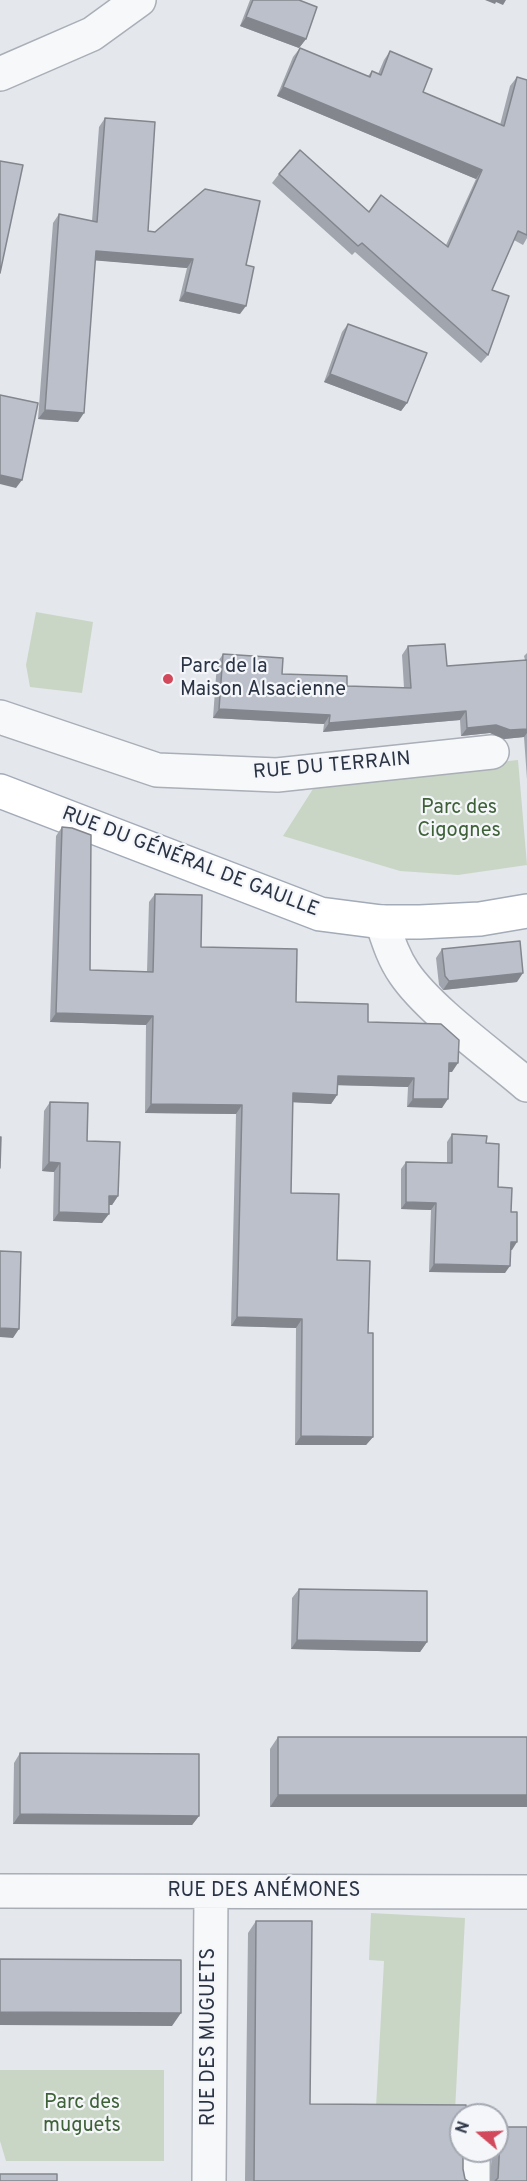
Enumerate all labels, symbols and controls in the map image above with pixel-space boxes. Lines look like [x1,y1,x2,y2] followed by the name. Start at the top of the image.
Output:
[180,656,346,703] place label: Parc de la Maison Alsacienne
[161,672,175,686] marker: Parc de la Maison Alsacienne
[252,748,412,786] street label: RUE DU TERRAIN
[417,797,501,844] park label: Parc des Cigognes
[58,803,322,923] street label: RUE DU GÉNÉRAL DE GAULLE
[167,1880,361,1904] street label: RUE DES ANÉMONES
[198,1948,222,2126] street label: RUE DES MUGUETS
[43,2092,121,2139] park label: Parc des muguets
[449,2103,509,2163] north arrow
[453,2119,475,2136] text: N

